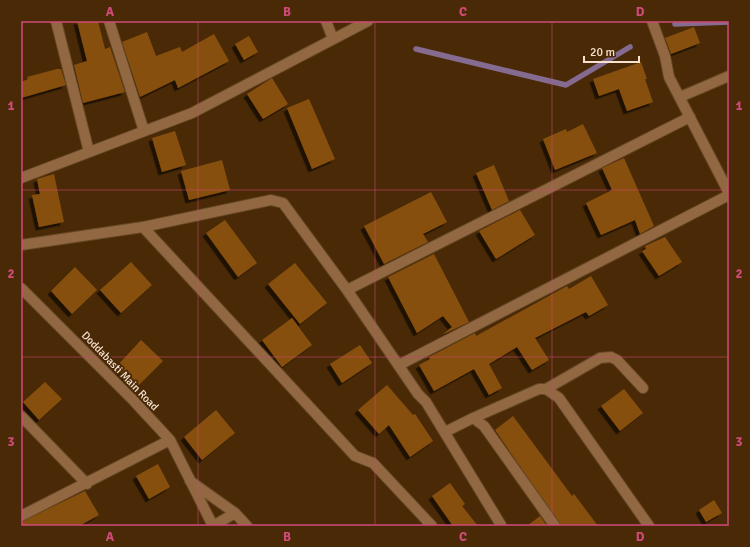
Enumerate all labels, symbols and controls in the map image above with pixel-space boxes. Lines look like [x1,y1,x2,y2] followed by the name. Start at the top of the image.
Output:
[106,4,115,20] text: A
[283,4,291,20] text: B
[459,4,467,20] text: C
[636,4,645,20] text: D
[584,38,639,64] scale bar
[590,45,615,60] text: 20 m
[7,98,15,114] text: 1
[735,98,743,114] text: 1
[7,266,15,282] text: 2
[735,266,743,282] text: 2
[79,329,161,413] street label: Doddabasti Main Road
[7,434,15,450] text: 3
[735,434,743,450] text: 3
[106,529,115,545] text: A
[283,529,291,545] text: B
[459,529,467,545] text: C
[636,529,645,545] text: D

